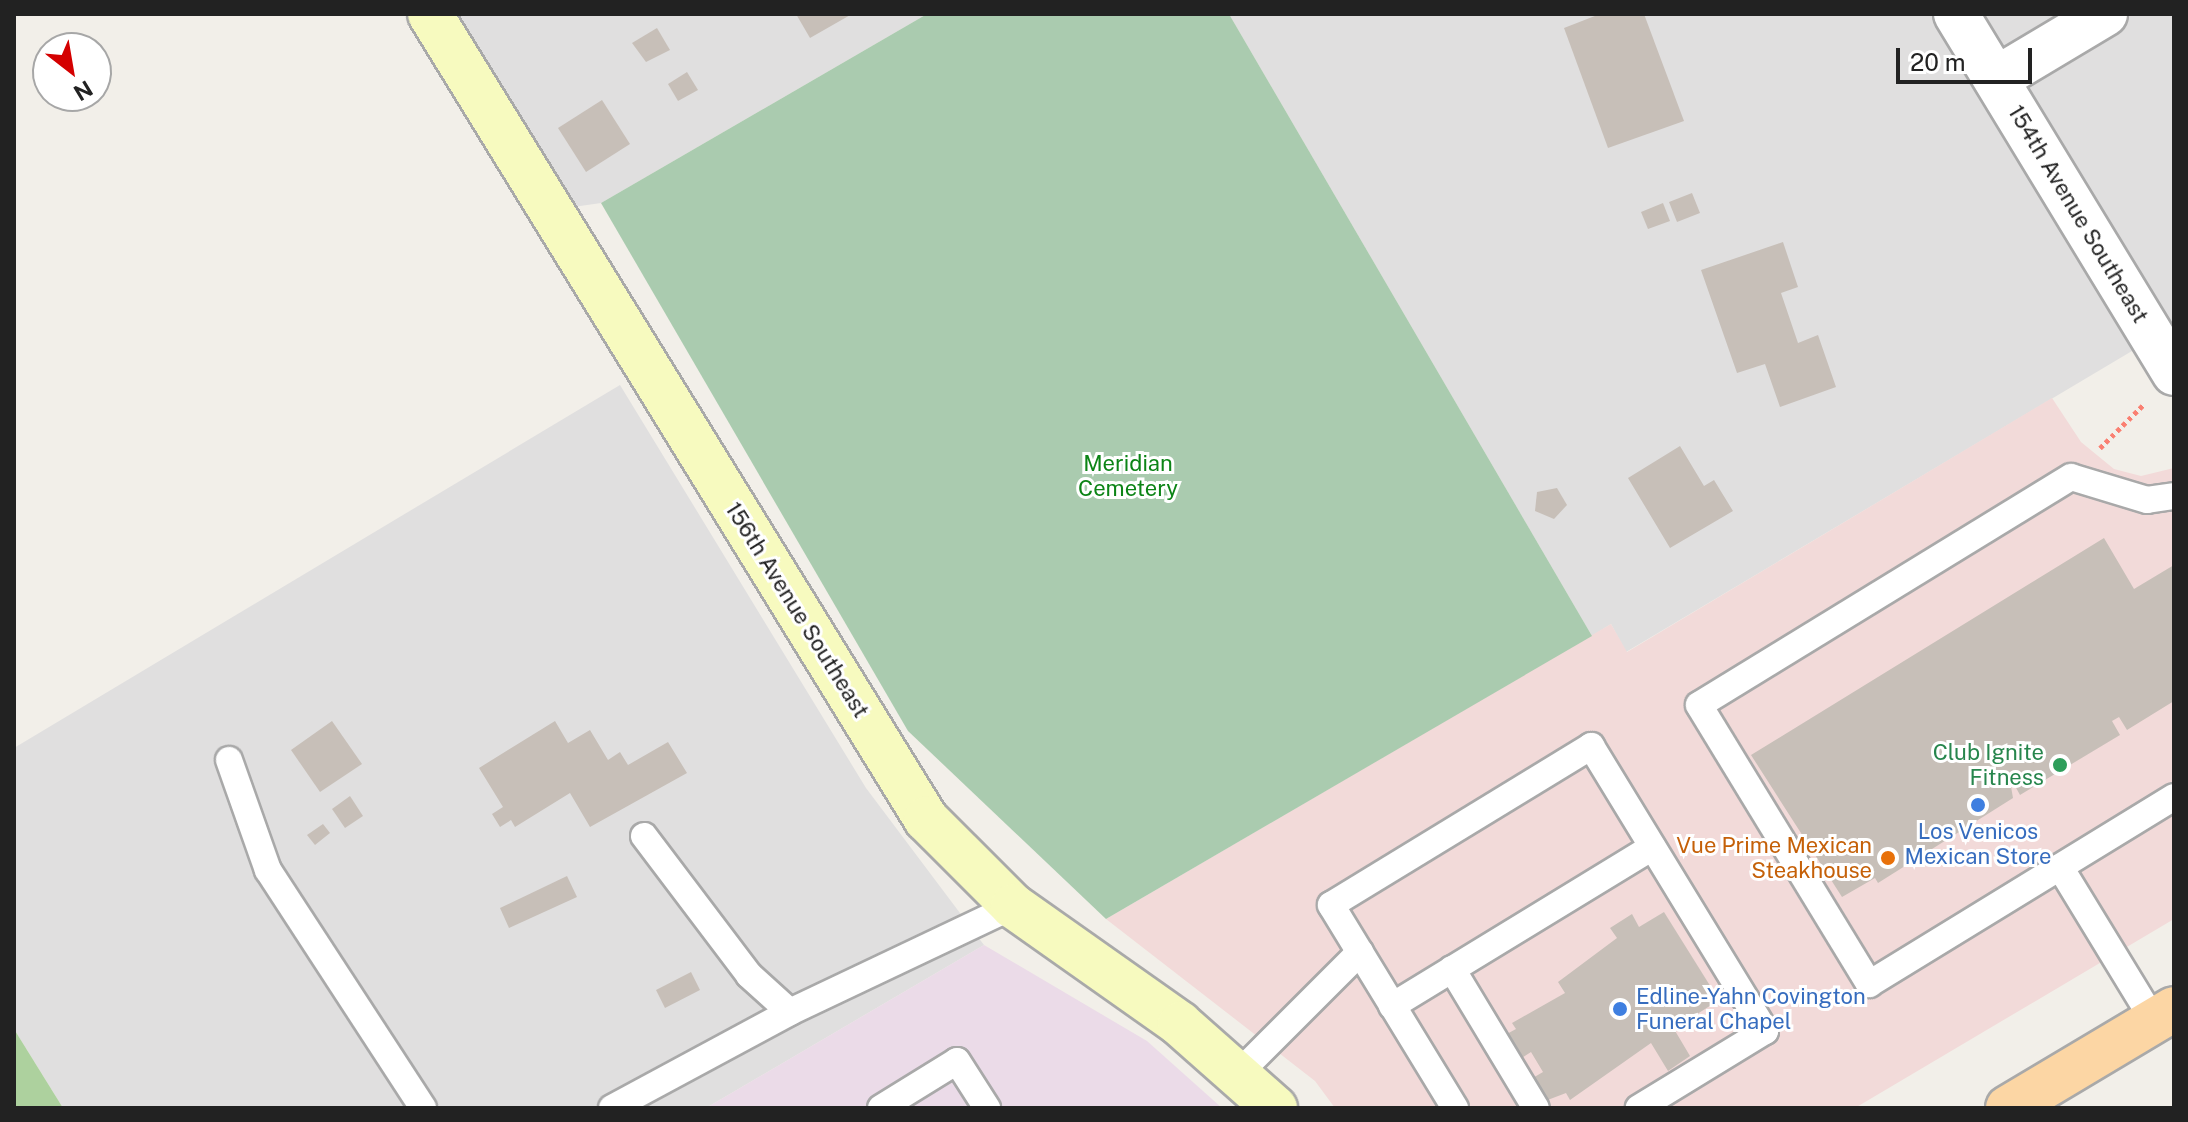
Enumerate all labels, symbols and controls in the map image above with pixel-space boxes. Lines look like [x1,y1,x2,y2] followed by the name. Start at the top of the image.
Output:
[32,32,112,112] north arrow
[1900,32,2036,82] scale bar
[1910,48,1966,76] text: 20 m
[69,75,97,106] text: N
[2002,100,2154,328] street label: 154th Avenue Southeast
[1078,450,1178,502] park label: Meridian Cemetery
[720,497,874,723] street label: 156th Avenue Southeast
[1933,739,2044,790] place label: Club Ignite Fitness
[2051,756,2069,774] marker: Club Ignite Fitness
[1969,796,1987,814] marker: Los Venicos Mexican Store
[1905,818,2051,870] place label: Los Venicos Mexican Store
[1676,832,1872,884] place label: Vue Prime Mexican Steakhouse
[1879,849,1897,867] marker: Vue Prime Mexican Steakhouse
[1636,983,1866,1034] place label: Edline-Yahn Covington Funeral Chapel
[1611,1000,1629,1018] marker: Edline-Yahn Covington Funeral Chapel

